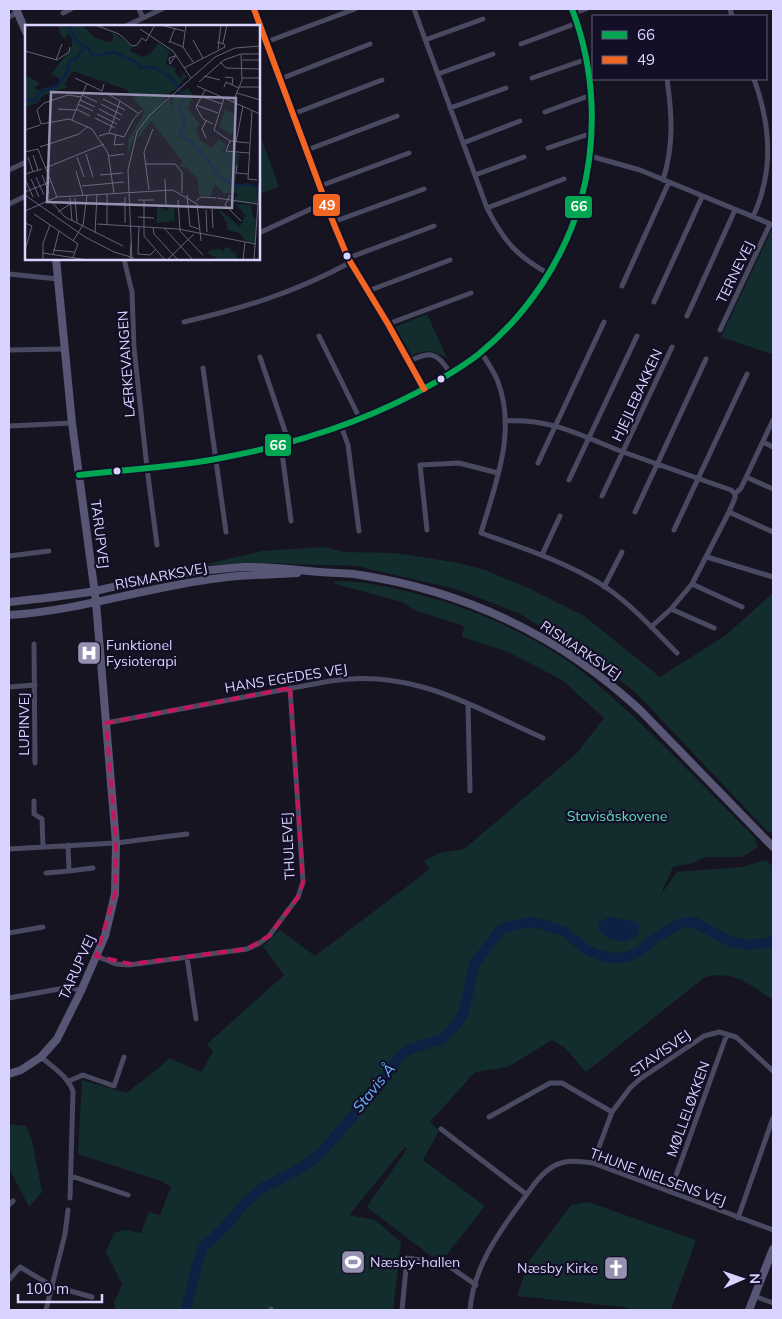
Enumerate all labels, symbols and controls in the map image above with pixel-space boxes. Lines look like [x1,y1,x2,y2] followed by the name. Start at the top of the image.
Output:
[592,15,767,80] legend
[25,25,260,260] inset map
[637,25,655,44] text: 66
[637,50,655,69] text: 49
[312,193,341,217] line badge: 49
[564,195,593,219] line badge: 66
[319,196,335,214] text: 49
[571,197,587,215] text: 66
[712,238,758,306] street label: TERNEVEJ
[342,251,352,261] unlabelled marker
[113,310,139,418] street label: LÆRKEVANGEN
[608,346,666,444] street label: HJEJLEBAKKEN
[436,374,446,384] unlabelled marker
[264,433,292,457] line badge: 66
[270,436,286,454] text: 66
[112,466,122,476] unlabelled marker
[87,498,113,570] street label: TARUPVEJ
[113,558,209,594] street label: RISMARKSVEJ
[537,616,625,684] street label: RISMARKSVEJ
[106,636,177,670] place label: Funktionel Fysioterapi
[76,640,102,666] hospital icon: Funktionel Fysioterapi
[223,659,349,697] street label: HANS EGEDES VEJ
[15,692,33,756] street label: LUPINVEJ
[567,807,667,825] park label: Stavisåskovene
[277,812,299,880] street label: THULEVEJ
[55,932,99,1002] street label: TARUPVEJ
[626,1026,694,1080] street label: STAVISVEJ
[347,1059,399,1116] water label: Stavis Å
[662,1059,714,1159] street label: MØLLELØKKEN
[587,1144,729,1210] street label: THUNE NIELSENS VEJ
[340,1249,366,1275] sports icon: Næsby-hallen
[370,1253,460,1271] place label: Næsby-hallen
[717,1254,767,1304] north arrow
[603,1255,629,1281] church icon: Næsby Kirke
[517,1259,598,1277] place label: Næsby Kirke
[18,1272,101,1304] scale bar
[746,1273,764,1284] text: N
[25,1279,69,1298] text: 100 m

